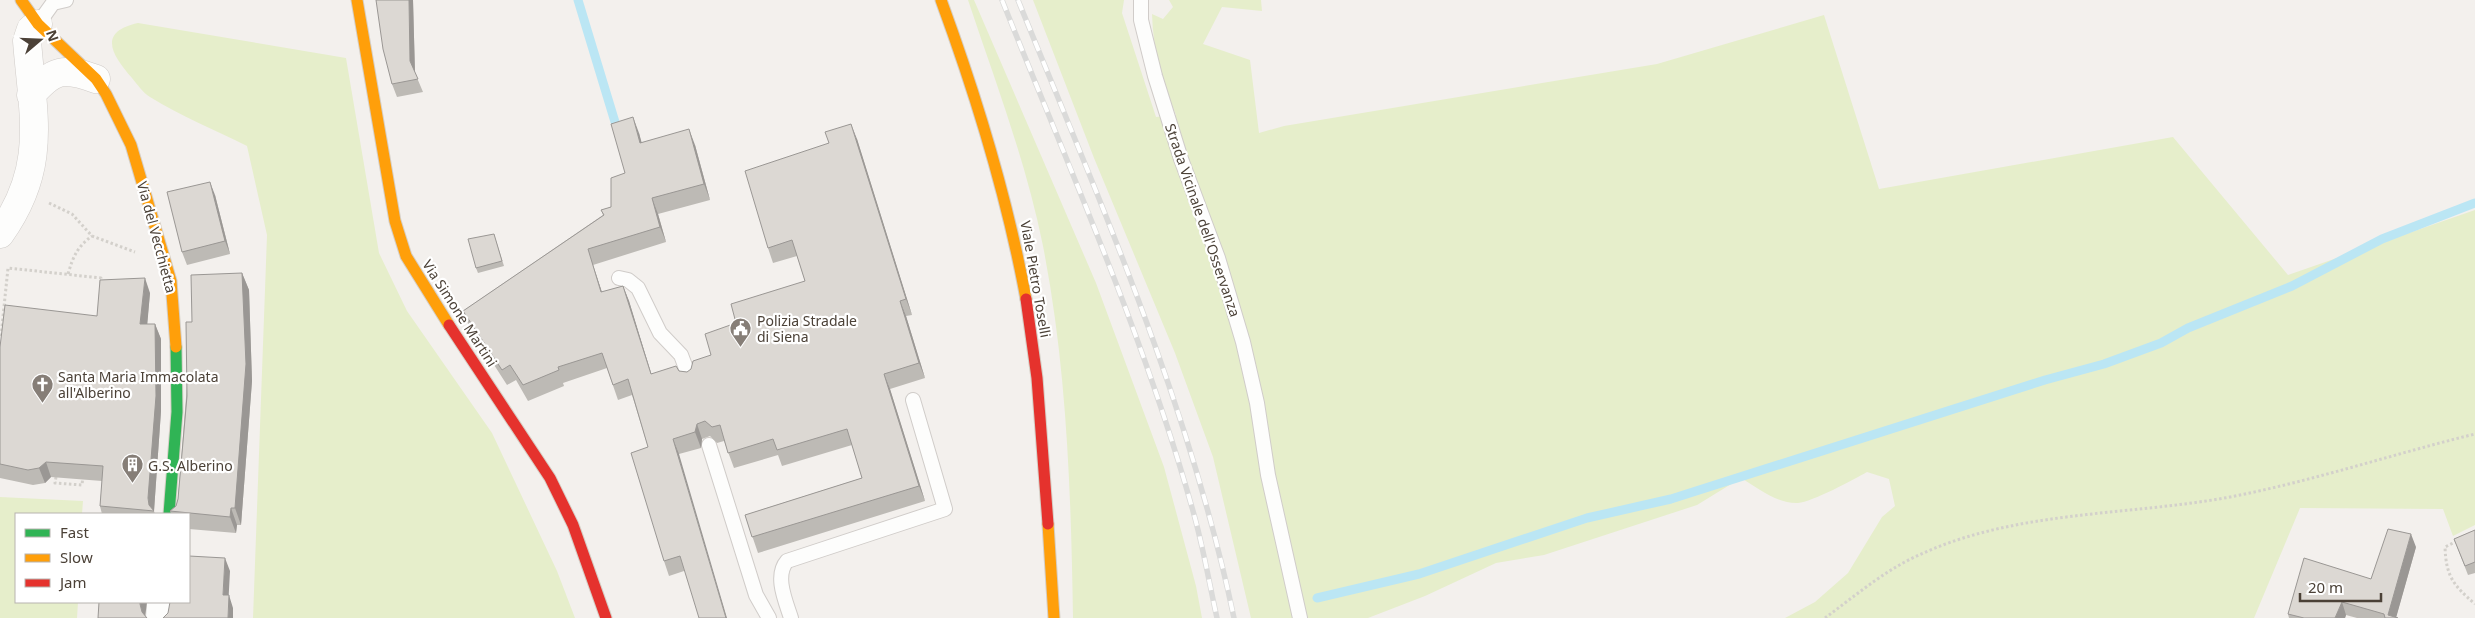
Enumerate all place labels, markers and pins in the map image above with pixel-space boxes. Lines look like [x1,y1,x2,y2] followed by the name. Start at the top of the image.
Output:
[757,311,857,346] place label: Polizia Stradale di Siena
[729,316,753,347] public building icon: Polizia Stradale di Siena
[58,367,219,402] place label: Santa Maria Immacolata all'Alberino
[30,372,54,403] church icon: Santa Maria Immacolata all'Alberino
[120,453,144,484] building icon: G.S. Alberino
[148,456,233,475] place label: G.S. Alberino

